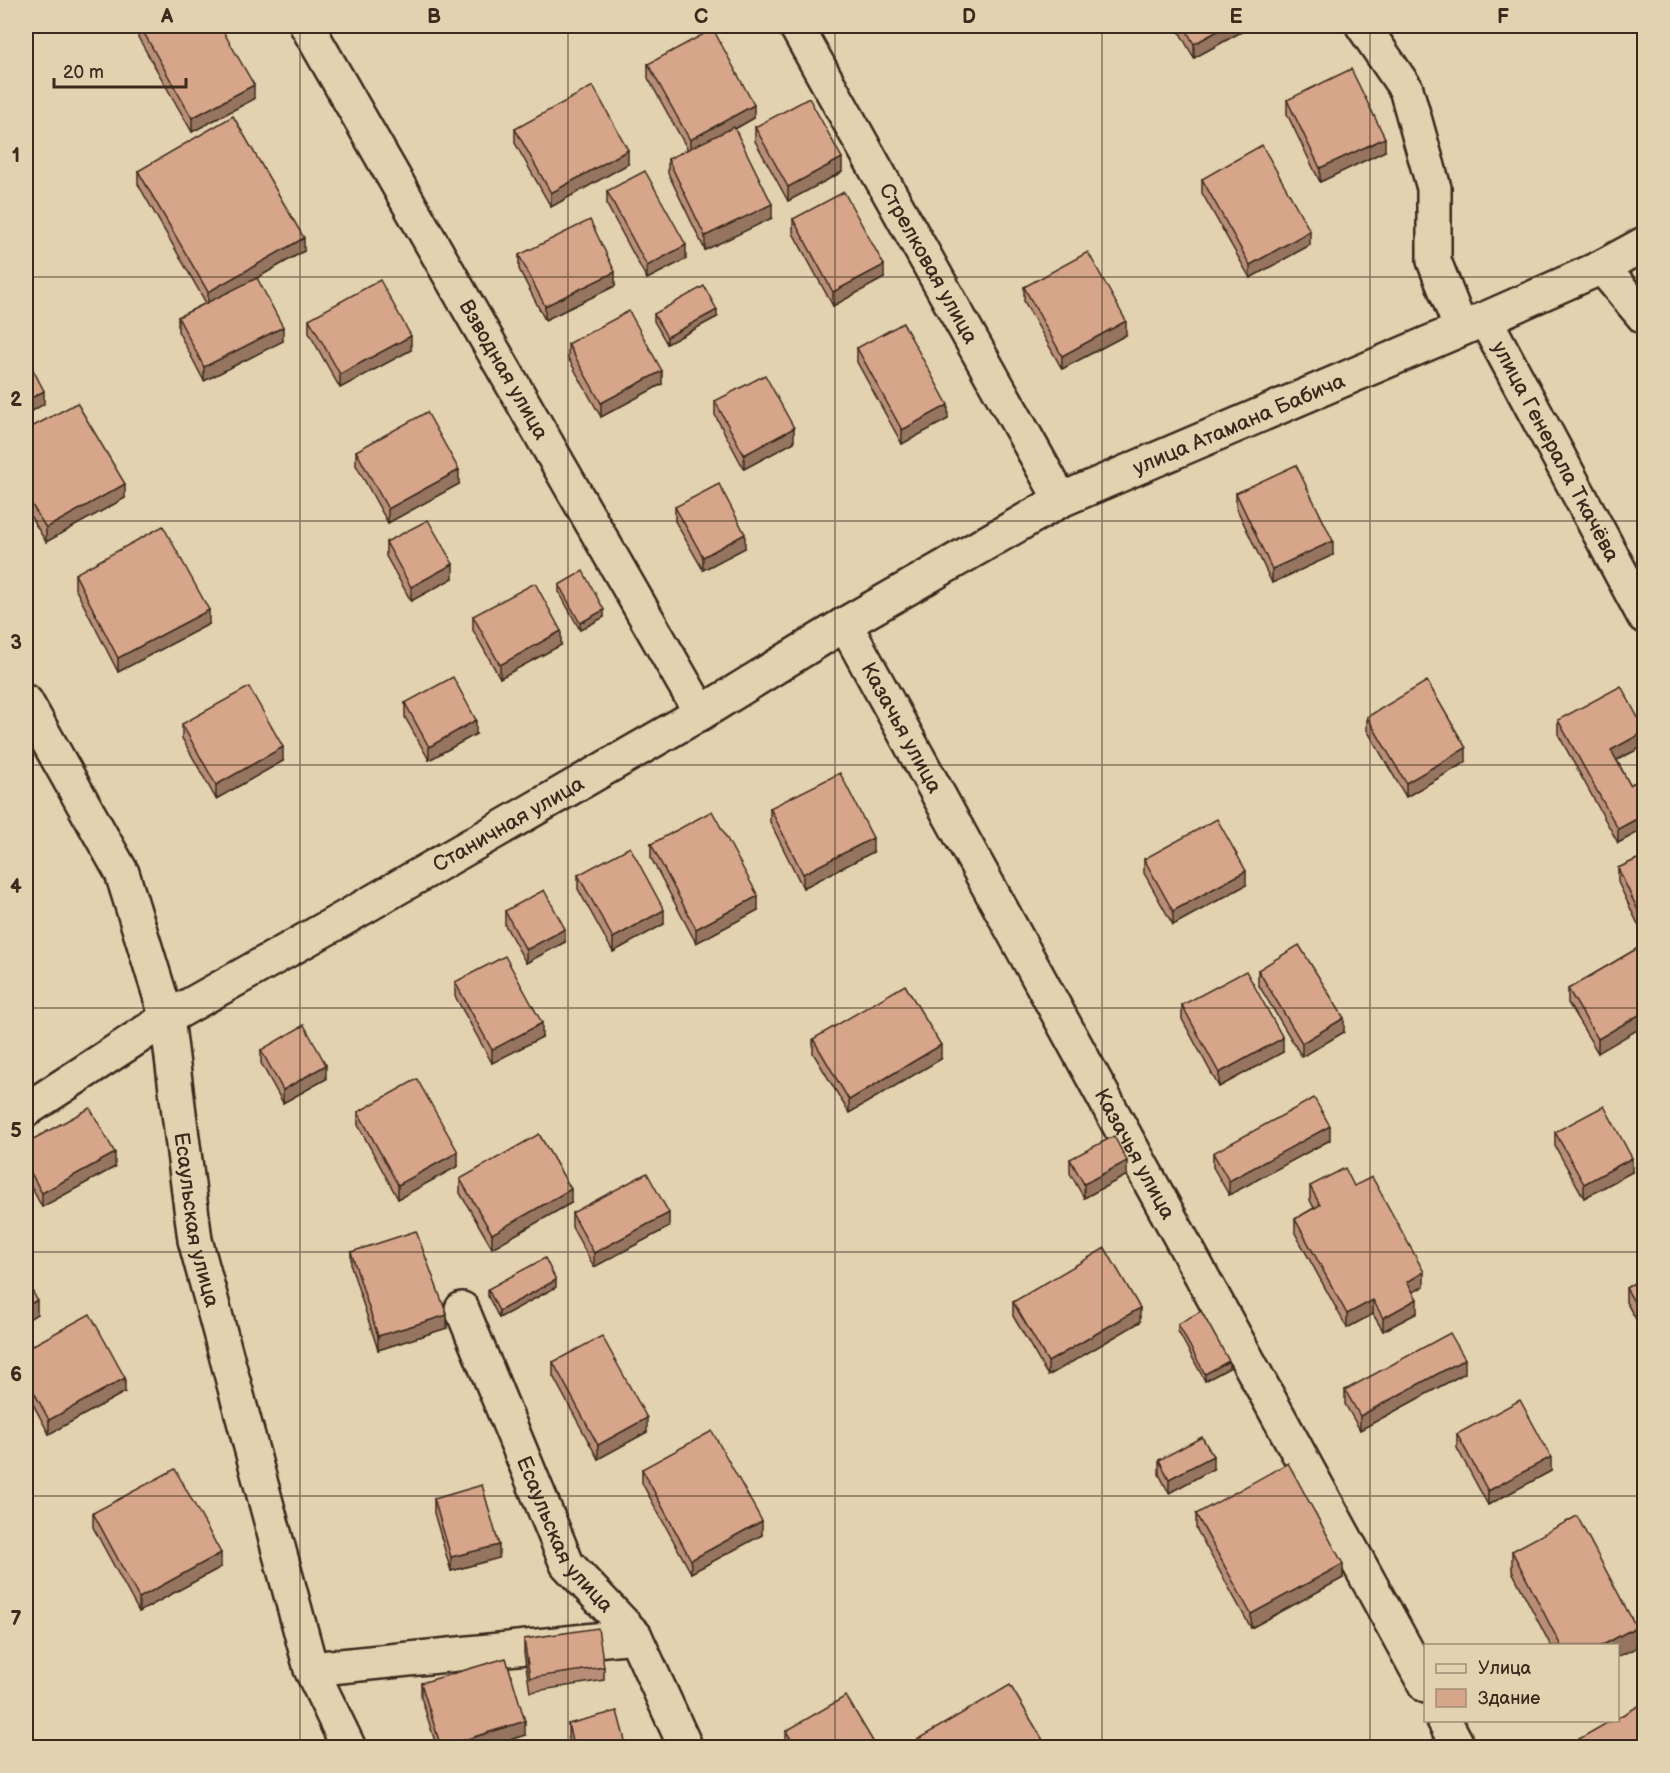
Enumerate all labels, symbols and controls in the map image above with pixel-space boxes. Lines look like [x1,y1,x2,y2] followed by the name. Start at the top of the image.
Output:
[160,5,174,29] text: A
[427,5,441,29] text: B
[694,5,708,29] text: C
[962,5,976,29] text: D
[1230,5,1243,29] text: E
[1497,5,1509,29] text: F
[54,51,186,89] scale bar
[63,62,104,83] text: 20 m
[12,144,20,168] text: 1
[874,179,984,349] street label: Стрелковая улица
[454,295,554,444] street label: Взводная улица
[1487,337,1625,566] street label: улица Генерала Ткачёва
[1129,368,1349,480] street label: улица Атамана Бабича
[10,388,22,412] text: 2
[10,631,22,655] text: 3
[856,658,948,798] street label: Казачья улица
[428,770,589,877] street label: Станичная улица
[10,875,22,899] text: 4
[1089,1084,1181,1224] street label: Казачья улица
[10,1119,22,1143] text: 5
[169,1131,225,1310] street label: Есаульская улица
[10,1363,22,1387] text: 6
[511,1452,619,1618] street label: Есаульская улица
[10,1607,22,1631] text: 7
[1424,1644,1619,1722] legend
[1478,1658,1532,1679] text: Улица
[1478,1688,1540,1709] text: Здание

